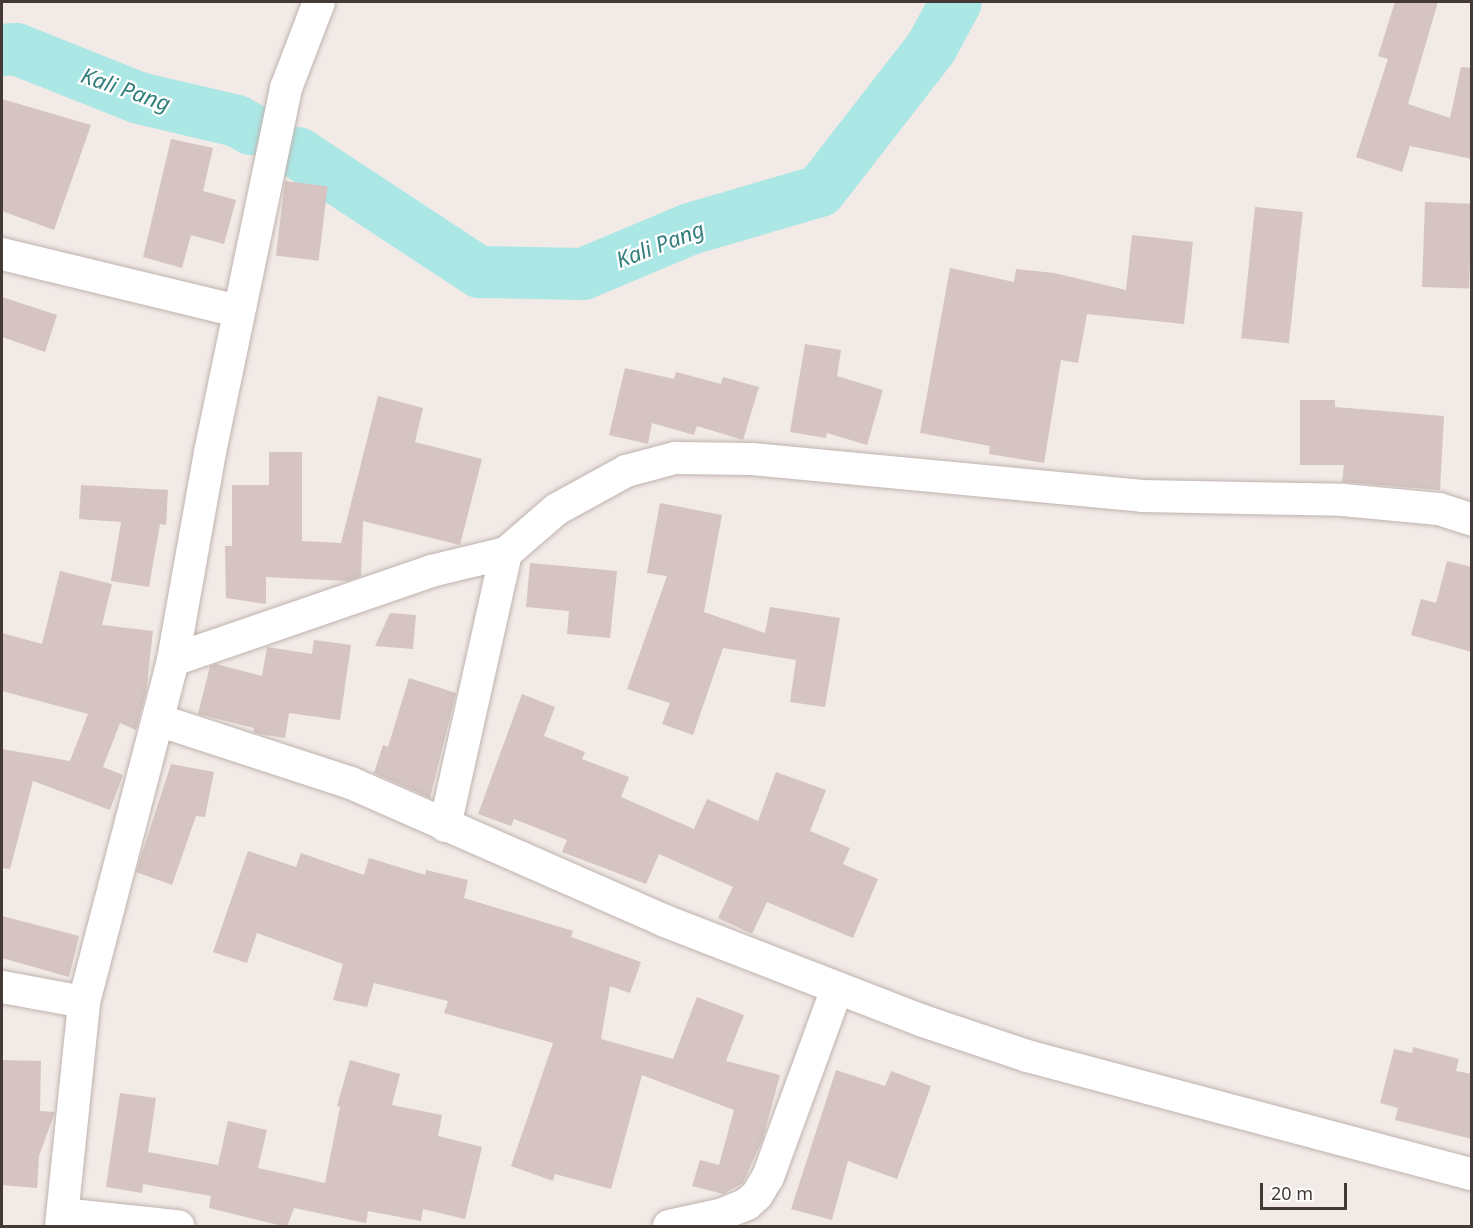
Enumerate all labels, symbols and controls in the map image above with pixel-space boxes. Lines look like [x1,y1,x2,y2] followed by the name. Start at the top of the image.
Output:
[78,61,174,117] water label: Kali Pang
[612,215,708,273] water label: Kali Pang
[1263,1171,1350,1209] scale bar
[1271,1181,1313,1205] text: 20 m

